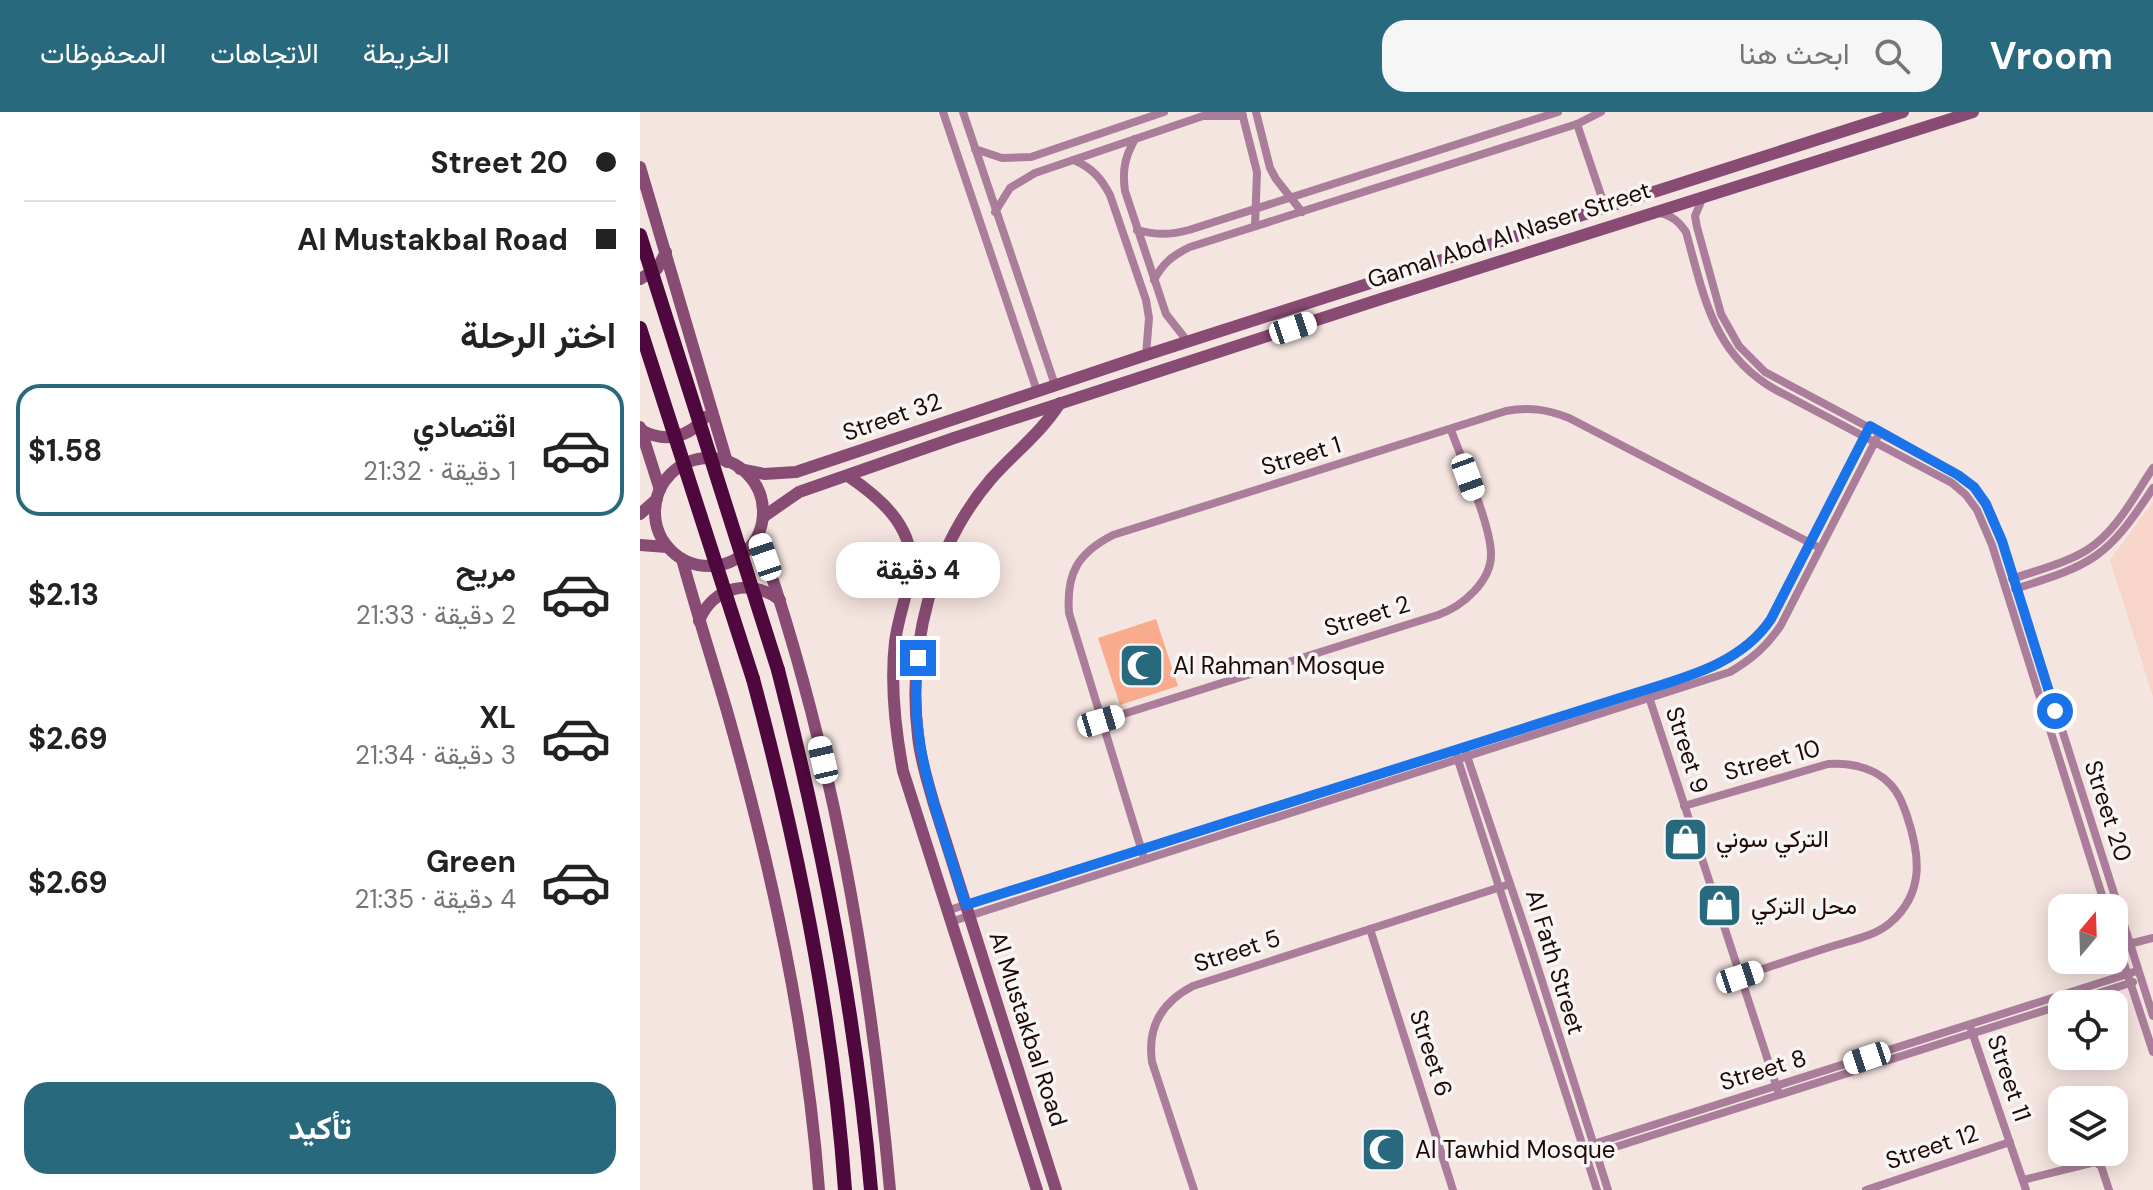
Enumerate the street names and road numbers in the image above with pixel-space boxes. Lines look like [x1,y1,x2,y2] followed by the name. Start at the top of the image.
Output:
[1363,174,1654,295] street label: Gamal Abd Al Naser Street
[838,385,945,448] street label: Street 32
[1257,429,1345,482] street label: Street 1
[1320,588,1414,643] street label: Street 2
[1659,703,1716,797] street label: Street 9
[1720,732,1823,787] street label: Street 10
[2078,756,2139,865] street label: Street 20
[1519,886,1592,1038] street label: Al Fath Street
[1190,922,1284,979] street label: Street 5
[982,927,1075,1130] street label: Al Mustakbal Road
[1403,1006,1460,1100] street label: Street 6
[1980,1031,2039,1125] street label: Street 11
[1716,1042,1810,1097] street label: Street 8
[1882,1117,1982,1176] street label: Street 12

